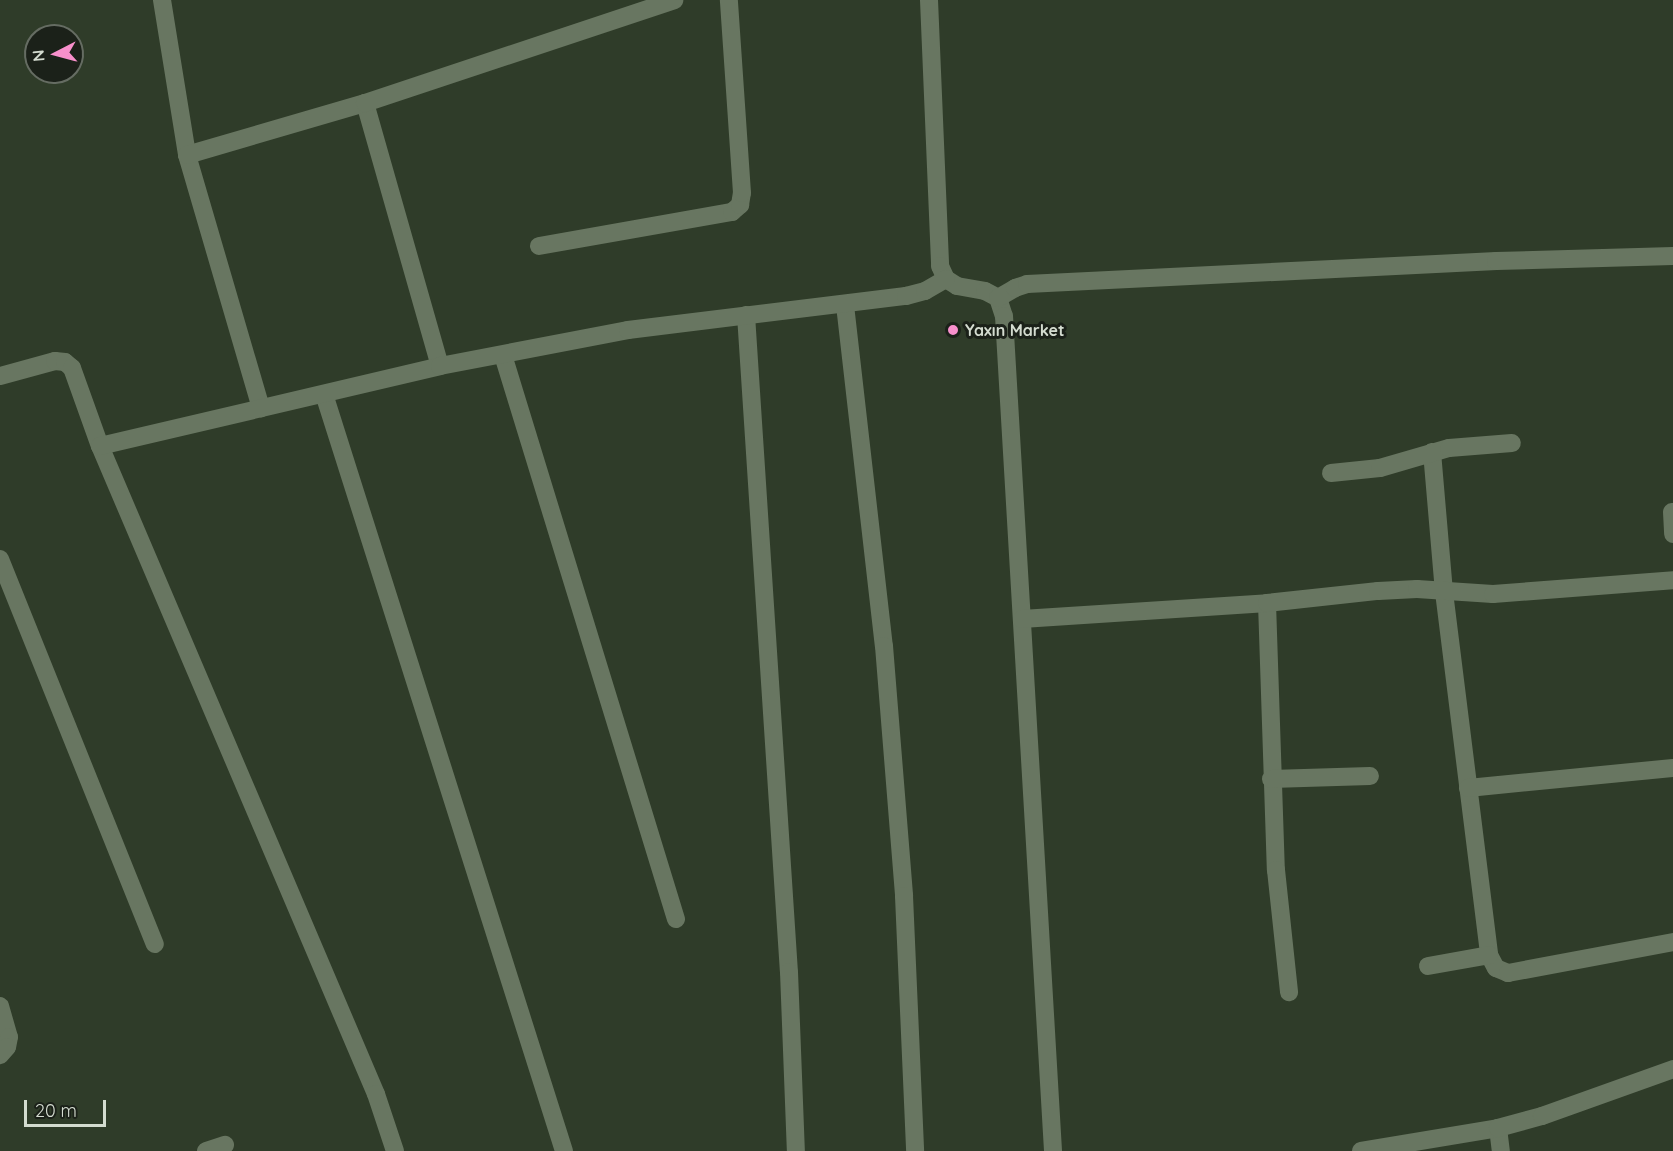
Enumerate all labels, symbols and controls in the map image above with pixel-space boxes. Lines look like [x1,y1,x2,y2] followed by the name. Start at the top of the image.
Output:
[24,24,84,84] north arrow
[28,49,49,63] text: N
[965,320,1064,340] place label: Yaxın Market
[946,323,960,337] marker: Yaxın Market
[27,1088,110,1126] scale bar
[35,1099,77,1122] text: 20 m

